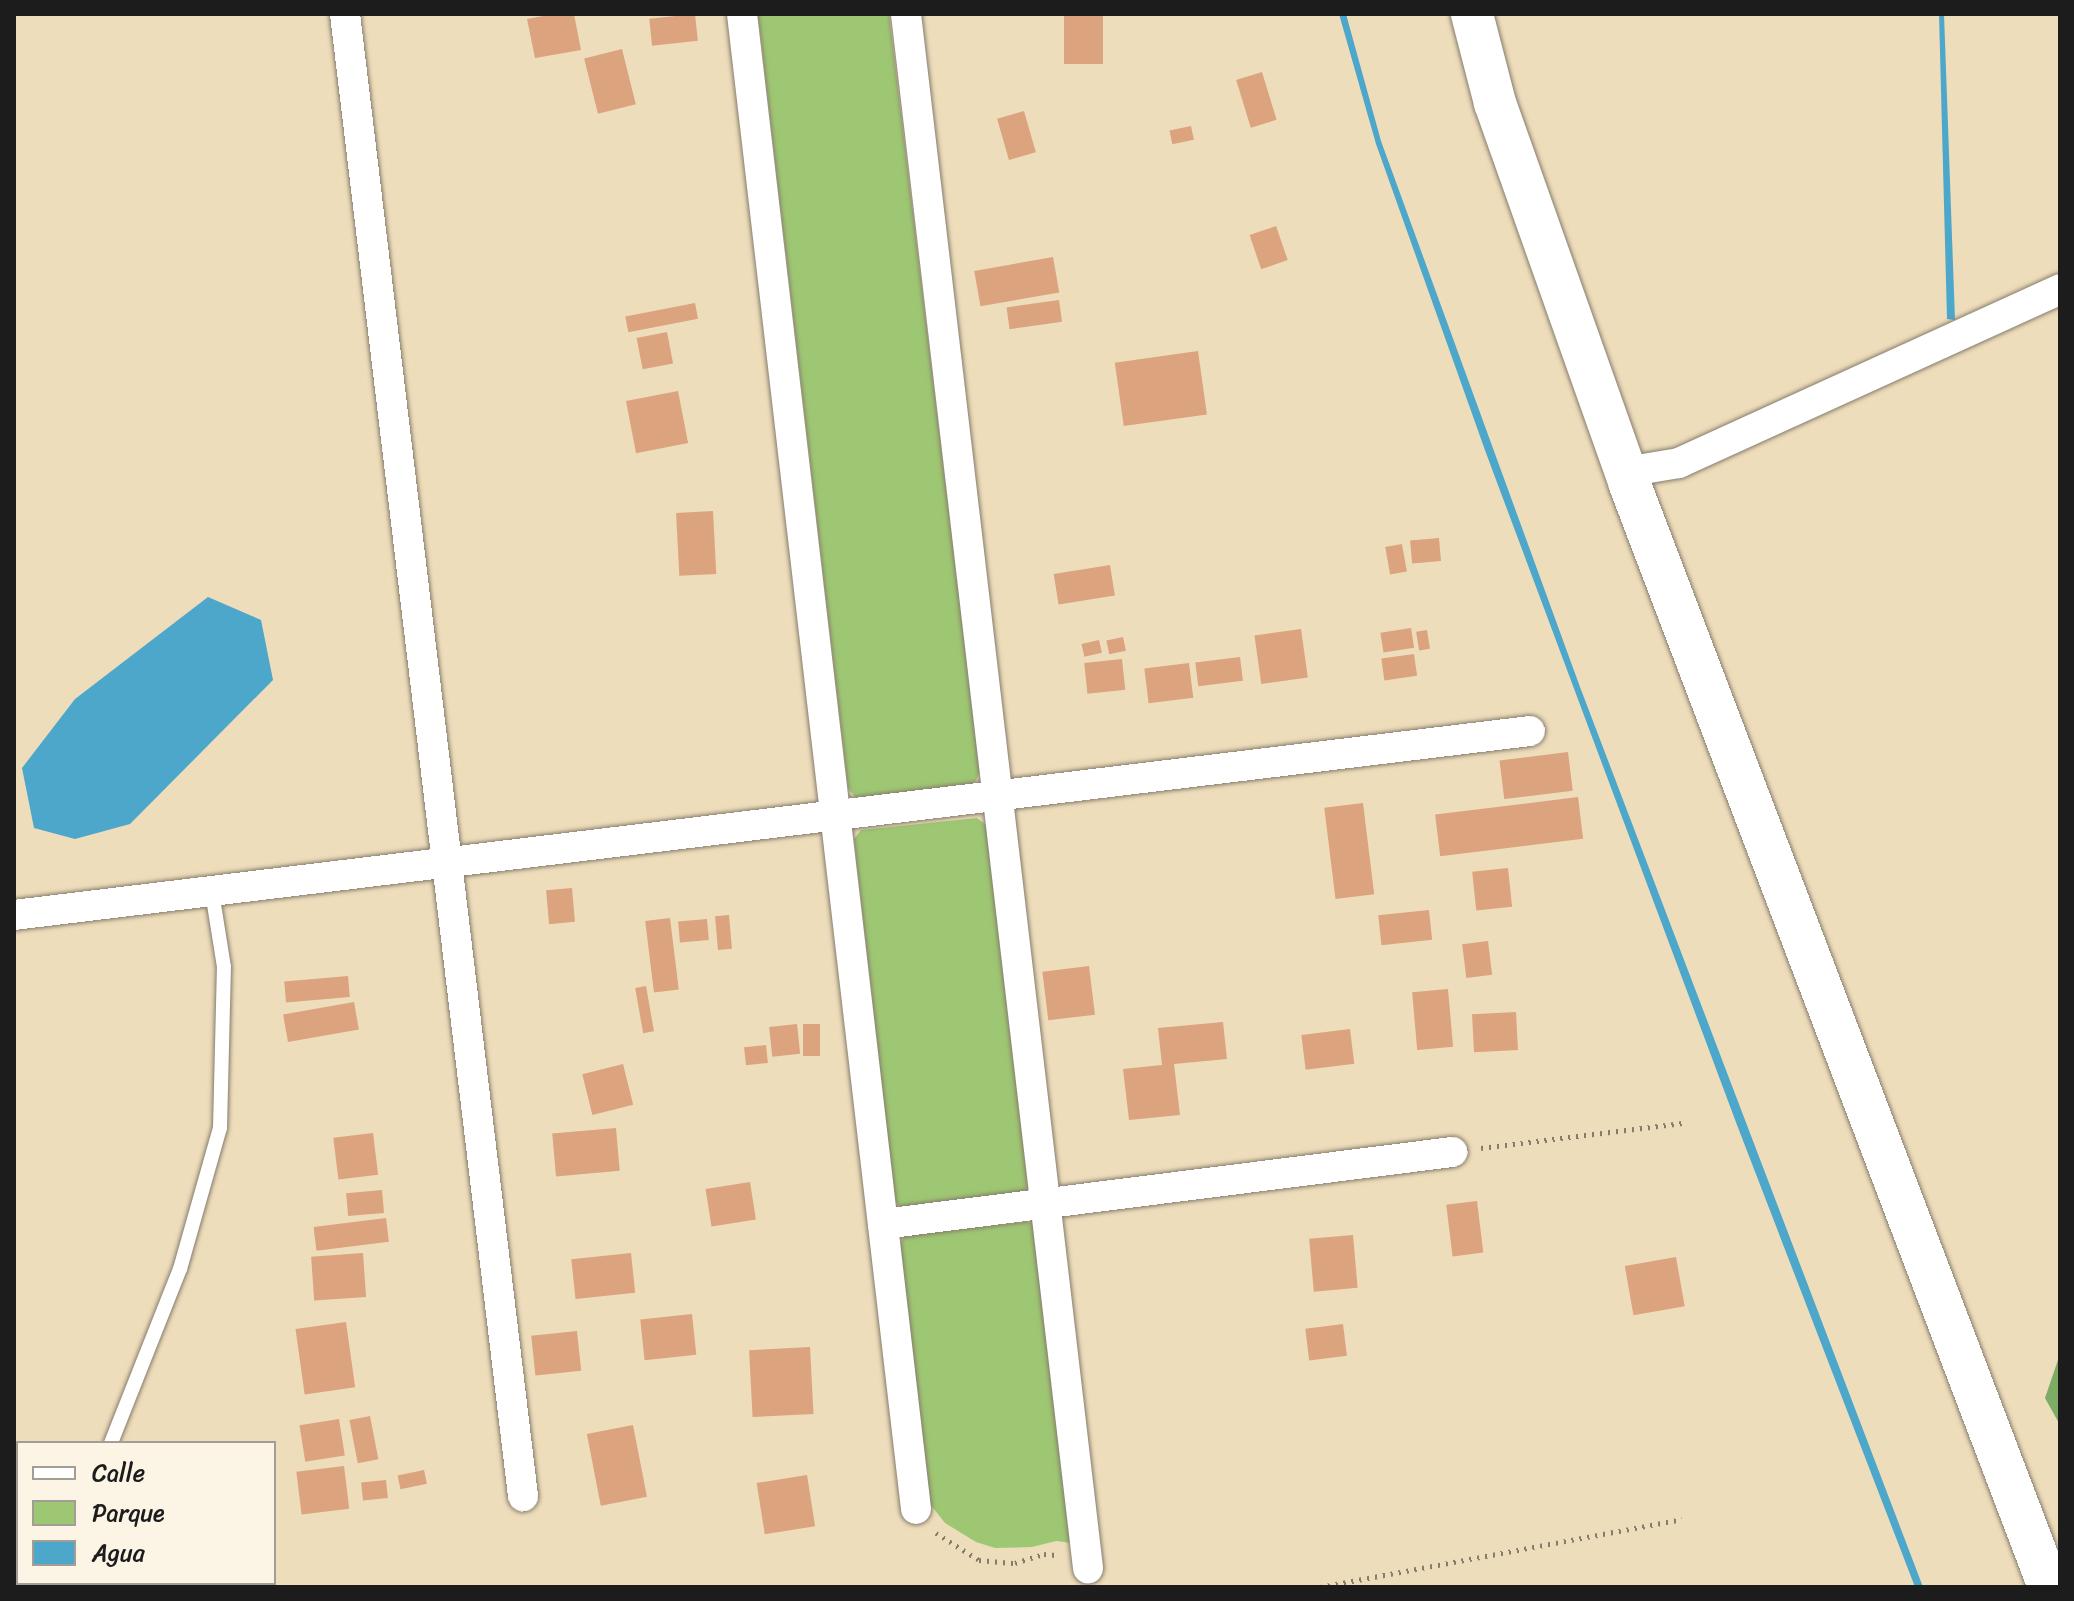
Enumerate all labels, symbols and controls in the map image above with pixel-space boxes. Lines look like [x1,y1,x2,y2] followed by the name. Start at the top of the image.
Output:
[16,1441,276,1585] legend
[92,1452,145,1494] text: Calle
[92,1492,165,1534] text: Parque
[92,1532,145,1574] text: Agua

